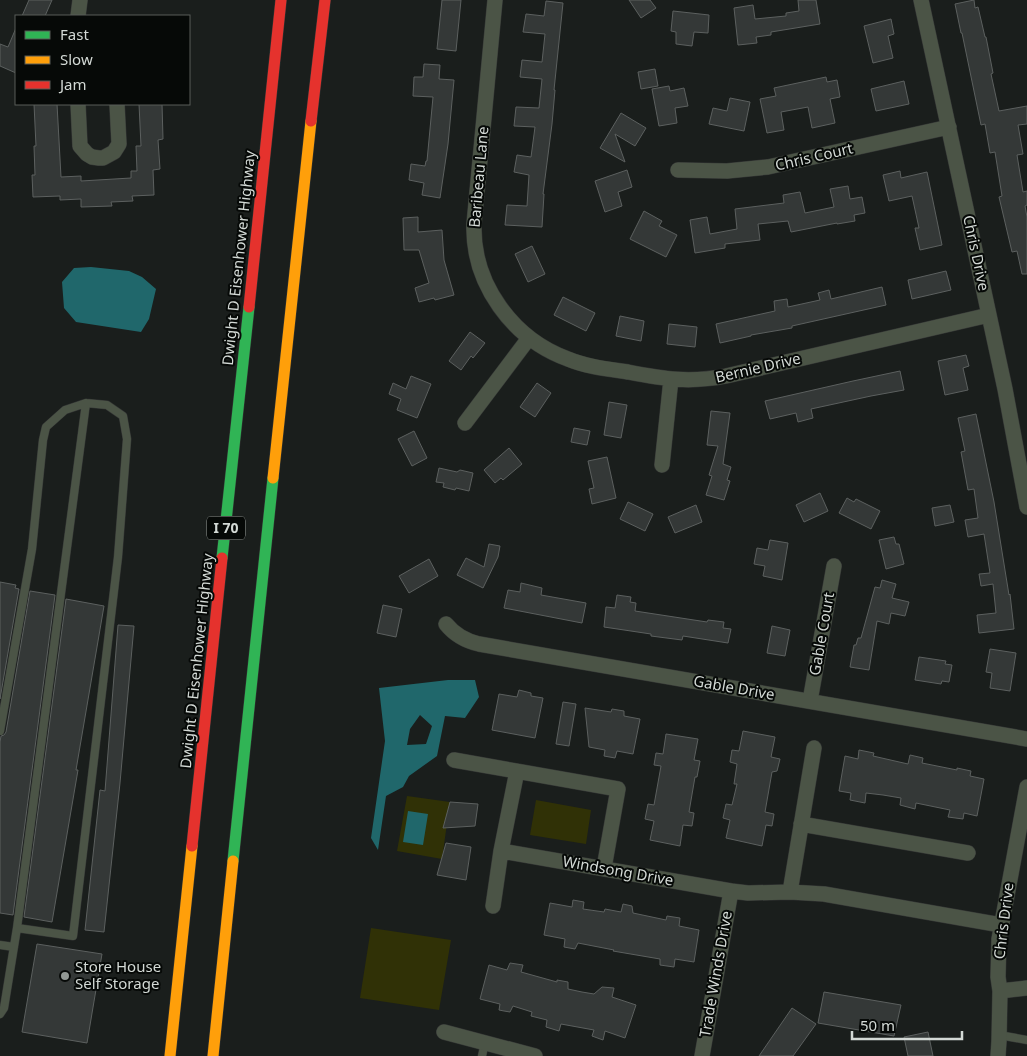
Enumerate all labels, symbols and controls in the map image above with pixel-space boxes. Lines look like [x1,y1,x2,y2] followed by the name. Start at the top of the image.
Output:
[15,15,190,105] legend
[60,24,89,44] text: Fast
[60,49,93,69] text: Slow
[58,74,87,94] text: Jam
[464,125,492,228] street label: Baribeau Lane
[773,137,855,175] street label: Chris Court
[217,149,259,366] street label: Dwight D Eisenhower Highway
[959,213,995,293] street label: Chris Drive
[713,347,802,387] street label: Bernie Drive
[207,516,245,540] road number: I 70
[175,552,217,769] street label: Dwight D Eisenhower Highway
[804,590,838,677] street label: Gable Court
[692,670,776,704] street label: Gable Drive
[561,850,675,890] street label: Windsong Drive
[988,881,1018,960] street label: Chris Drive
[694,909,736,1039] street label: Trade Winds Drive
[75,956,161,993] place label: Store House Self Storage
[59,970,71,982] marker: Store House Self Storage
[852,1008,962,1040] scale bar
[860,1015,895,1035] text: 50 m

